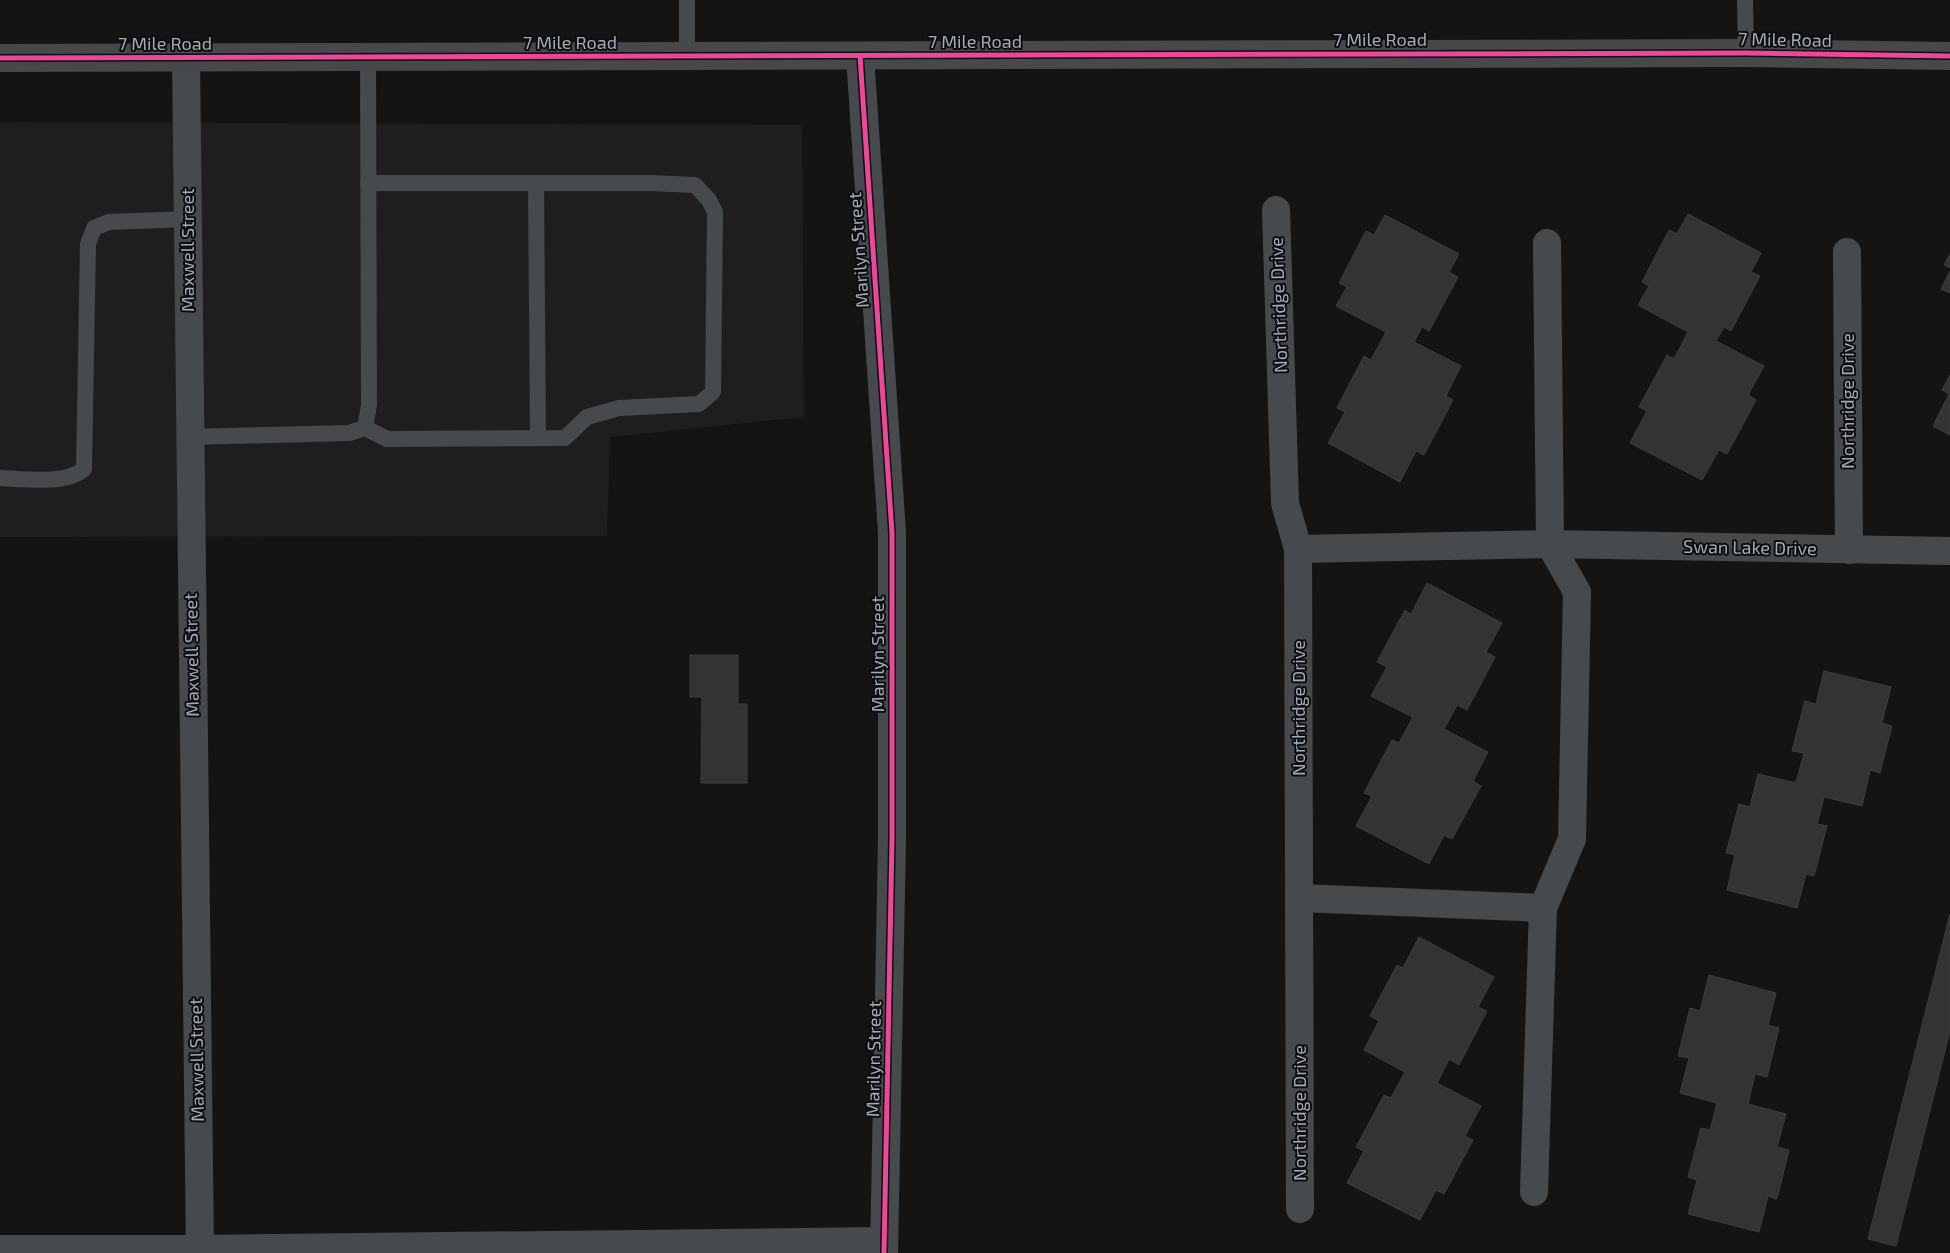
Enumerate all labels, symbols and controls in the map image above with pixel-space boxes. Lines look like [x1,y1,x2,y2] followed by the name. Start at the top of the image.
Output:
[1738,27,1832,51] street label: 7 Mile Road
[1333,28,1427,50] street label: 7 Mile Road
[928,30,1022,52] street label: 7 Mile Road
[523,31,617,53] street label: 7 Mile Road
[118,32,212,54] street label: 7 Mile Road
[176,188,198,312] street label: Maxwell Street
[843,191,873,309] street label: Marilyn Street
[1265,237,1291,373] street label: Northridge Drive
[1836,333,1858,469] street label: Northridge Drive
[1683,535,1817,559] street label: Swan Lake Drive
[179,593,203,717] street label: Maxwell Street
[866,596,888,712] street label: Marilyn Street
[1287,640,1309,776] street label: Northridge Drive
[184,998,208,1122] street label: Maxwell Street
[861,1001,885,1117] street label: Marilyn Street
[1288,1045,1310,1181] street label: Northridge Drive

